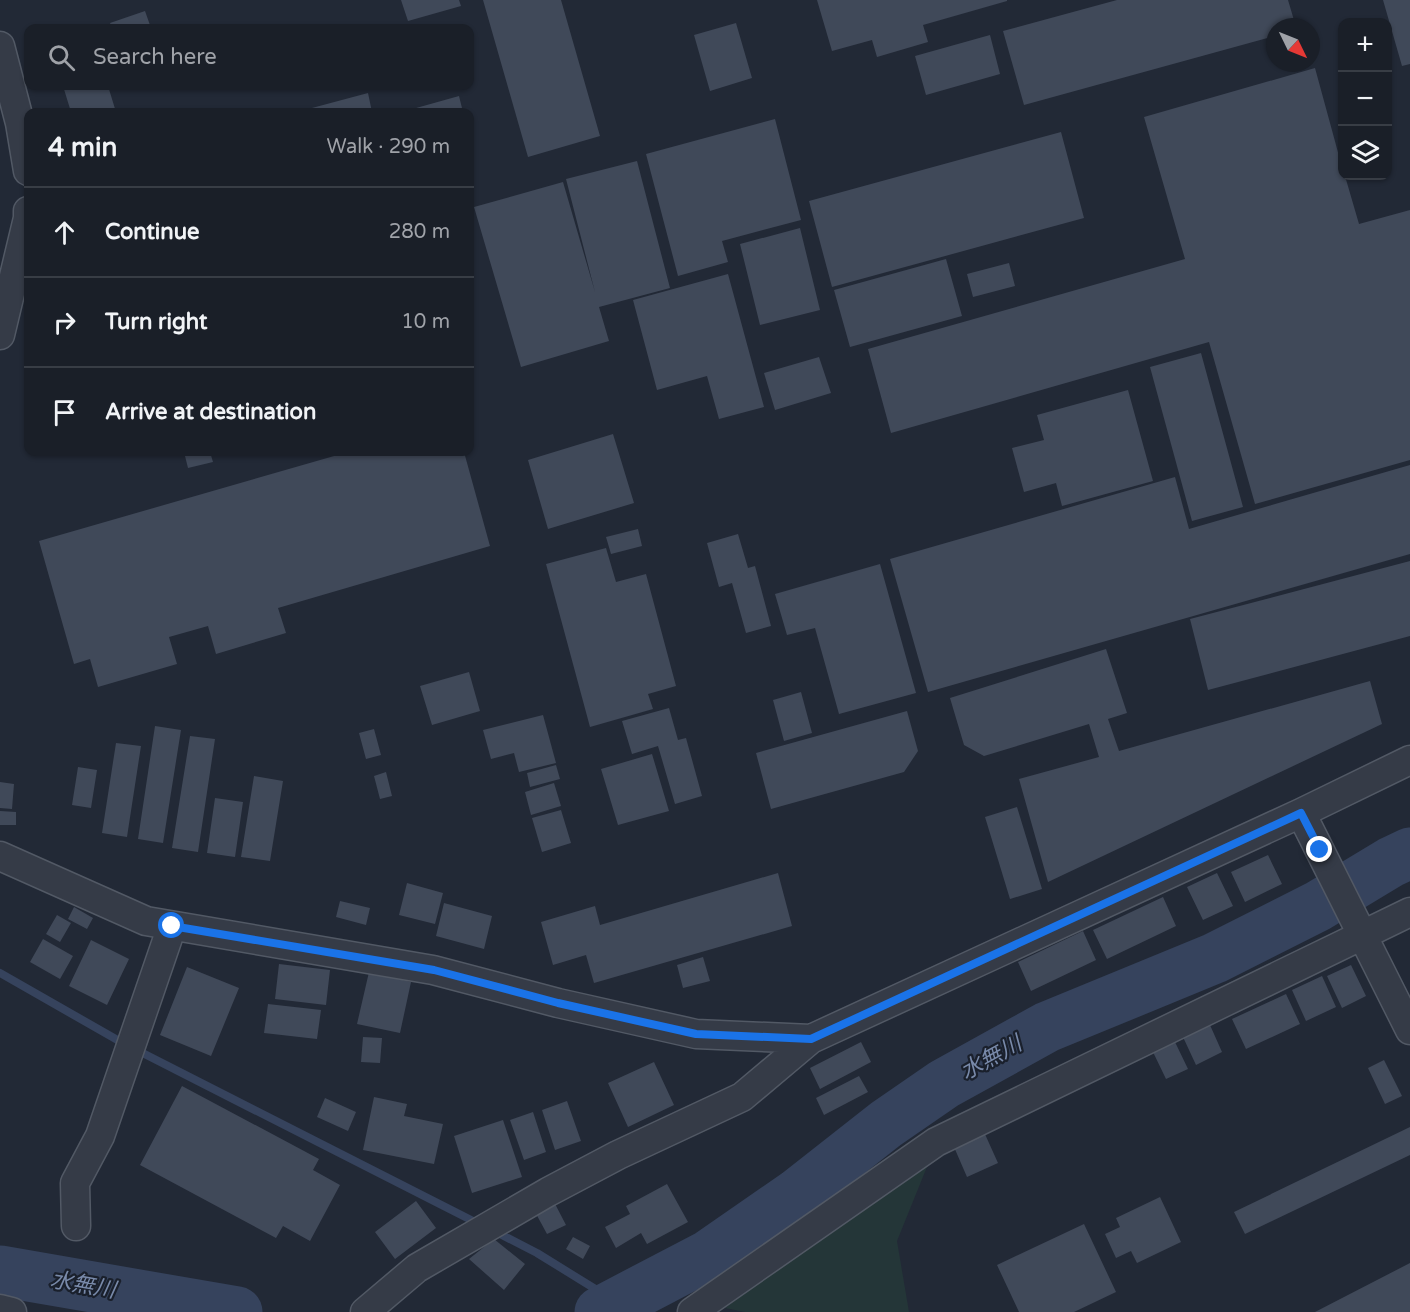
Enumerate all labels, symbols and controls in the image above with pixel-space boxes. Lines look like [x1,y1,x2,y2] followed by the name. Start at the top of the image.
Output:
[1266,18,1320,72] north arrow
[1338,18,1392,180] map controls
[1338,18,1392,72] button: +
[24,24,474,90] search box
[45,41,78,74] icon: search
[93,44,217,70] text: Search here
[1338,72,1392,126] button: −
[1338,126,1392,180] button: layers
[48,132,117,163] text: 4 min
[327,135,450,159] text: Walk · 290 m
[48,216,81,249] icon: ahead
[105,219,200,245] text: Continue
[389,220,450,244] text: 280 m
[48,306,81,339] icon: right
[105,309,207,335] text: Turn right
[401,310,450,334] text: 10 m
[48,396,81,429] icon: arrive
[105,399,316,425] text: Arrive at destination
[1306,836,1332,862] route end
[158,912,184,938] route start
[956,1030,1028,1085] water label: 水無川
[48,1266,120,1304] water label: 水無川

